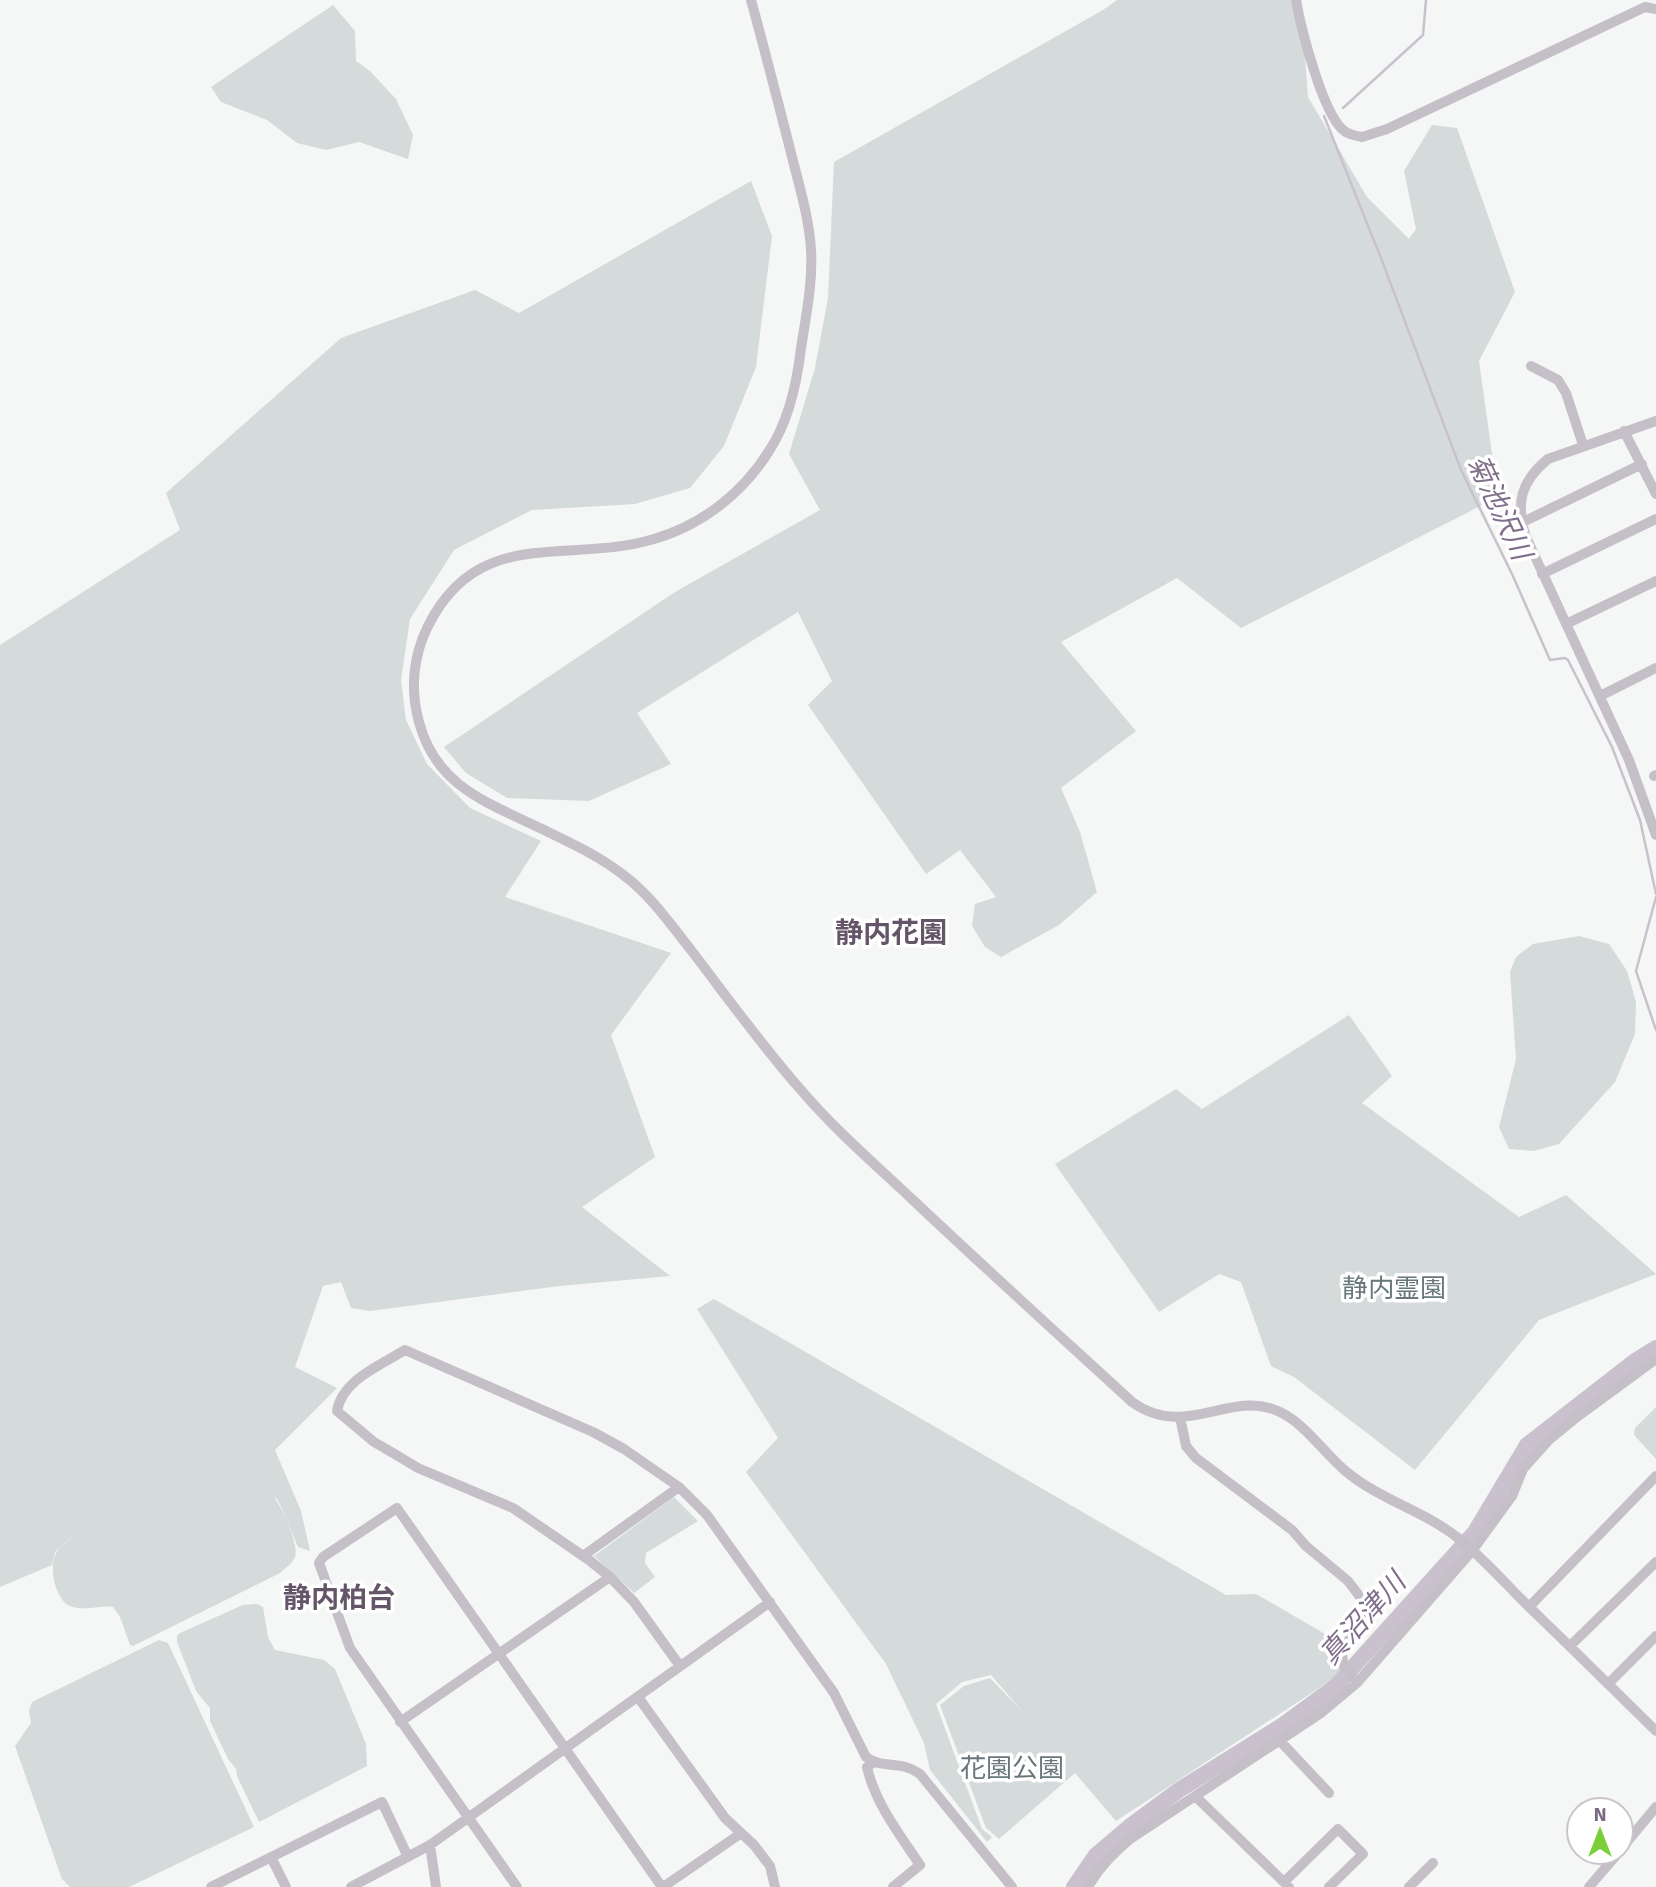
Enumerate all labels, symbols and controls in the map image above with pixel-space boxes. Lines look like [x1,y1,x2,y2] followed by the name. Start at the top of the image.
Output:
[1460,449,1539,568] water label: 菊池沢川
[835,916,947,950] district label: 静内花園
[1342,1273,1446,1305] park label: 静内霊園
[1313,1563,1415,1672] water label: 真沼津川
[283,1581,395,1615] district label: 静内柏台
[960,1753,1064,1785] park label: 花園公園
[1565,1796,1635,1866] north arrow
[1593,1803,1607,1827] text: N

